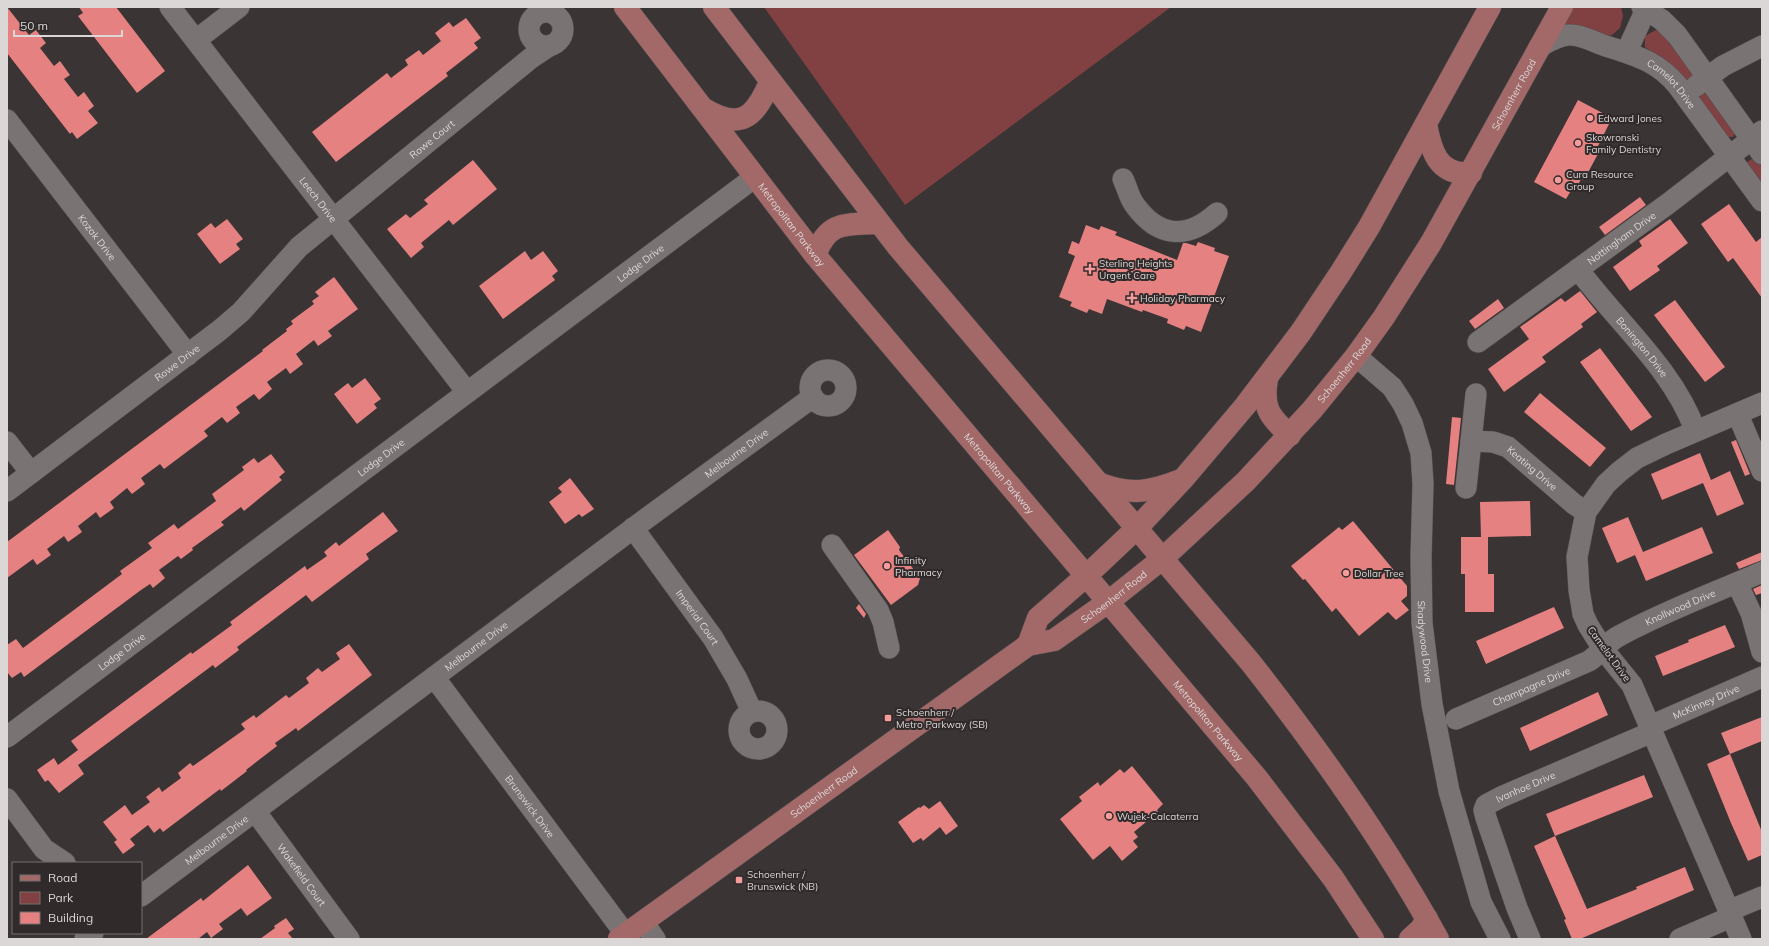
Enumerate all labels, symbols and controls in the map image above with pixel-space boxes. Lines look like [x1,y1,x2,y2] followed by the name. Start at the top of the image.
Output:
[14,12,122,38] scale bar
[20,18,48,33] text: 50 m
[1488,56,1539,133] street label: Schoenherr Road
[1645,56,1699,111] street label: Camelot Drive
[1598,112,1662,125] place label: Edward Jones
[1585,113,1595,123] marker: Edward Jones
[406,116,457,161] street label: Rowe Court
[1586,131,1662,156] place label: Skowronski Family Dentistry
[1573,138,1583,148] marker: Skowronski Family Dentistry
[1566,168,1633,193] place label: Cura Resource Group
[297,174,340,225] street label: Leech Drive
[1553,175,1563,185] marker: Cura Resource Group
[755,180,829,269] street label: Metropolitan Parkway
[1584,209,1658,267] street label: Nottingham Drive
[75,211,119,263] street label: Kozak Drive
[614,241,666,285] street label: Lodge Drive
[1099,257,1173,282] place label: Sterling Heights Urgent Care
[1084,263,1096,275] marker: Sterling Heights Urgent Care
[1140,292,1226,305] place label: Holiday Pharmacy
[1127,293,1137,303] marker: Holiday Pharmacy
[1614,314,1671,380] street label: Bonington Drive
[1314,335,1374,405] street label: Schoenherr Road
[152,341,202,384] street label: Rowe Drive
[702,425,771,481] street label: Melbourne Drive
[961,430,1038,517] street label: Metropolitan Parkway
[355,435,407,479] street label: Lodge Drive
[1505,443,1560,493] street label: Keating Drive
[895,554,943,579] place label: Infinity Pharmacy
[882,561,892,571] marker: Infinity Pharmacy
[1078,567,1149,626] street label: Schoenherr Road
[1354,567,1404,580] place label: Dollar Tree
[1341,568,1351,578] marker: Dollar Tree
[1643,586,1717,628] street label: Knollwood Drive
[673,587,722,647] street label: Imperial Court
[1415,600,1436,683] street label: Shadywood Drive
[442,618,510,674] street label: Melbourne Drive
[1585,624,1633,684] street label: Camelot Drive
[95,629,148,673] street label: Lodge Drive
[1490,664,1572,709] street label: Champagne Drive
[1171,677,1247,764] street label: Metropolitan Parkway
[1670,681,1741,722] street label: McKinney Drive
[896,706,988,731] place label: Schoenherr / Metro Parkway (SB)
[883,713,893,723] marker: Schoenherr / Metro Parkway (SB)
[787,763,860,821] street label: Schoenherr Road
[1493,768,1557,805] street label: Ivanhoe Drive
[503,772,558,840] street label: Brunswick Drive
[1117,810,1198,823] place label: Wujek-Calcaterra
[1104,811,1114,821] marker: Wujek-Calcaterra
[182,812,251,868] street label: Melbourne Drive
[274,841,329,909] street label: Wakefield Court
[12,862,142,934] legend
[747,868,818,893] place label: Schoenherr / Brunswick (NB)
[48,870,77,885] text: Road
[734,875,744,885] marker: Schoenherr / Brunswick (NB)
[48,890,74,905] text: Park
[48,910,93,925] text: Building

